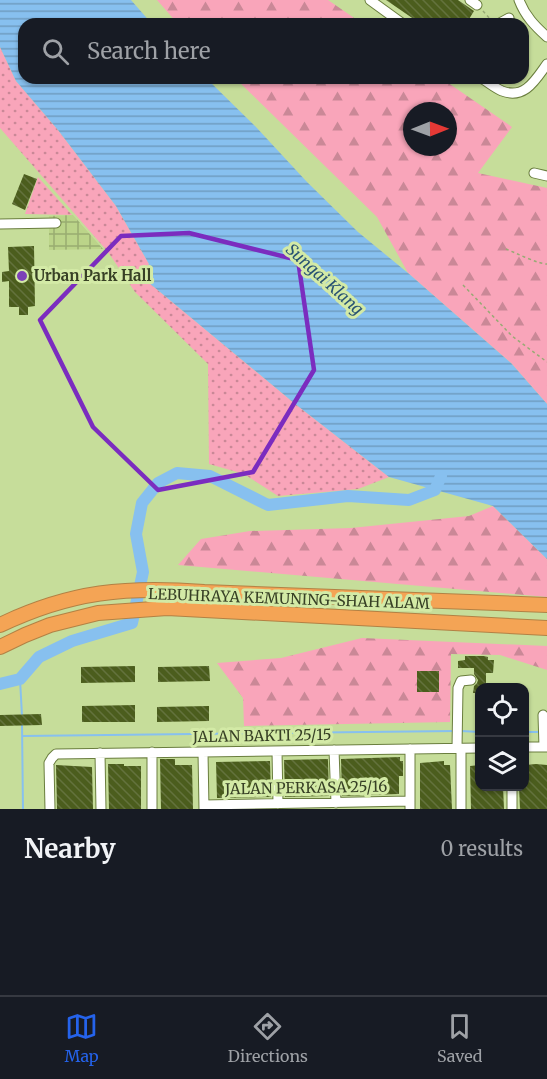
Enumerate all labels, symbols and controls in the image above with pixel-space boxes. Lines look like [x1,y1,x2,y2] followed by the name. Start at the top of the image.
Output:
[18,18,529,84] search box
[39,35,72,68] icon: search
[87,37,210,65] text: Search here
[403,102,457,156] north arrow
[282,239,368,319] water label: Sungai Klang
[34,266,151,285] place label: Urban Park Hall
[15,269,29,283] marker: Urban Park Hall
[148,584,430,613] street label: LEBUHRAYA KEMUNING-SHAH ALAM
[475,683,529,791] map controls
[475,683,529,737] button: locate
[191,725,332,746] street label: JALAN BAKTI 25/15
[475,737,529,791] button: layers
[224,777,387,798] street label: JALAN PERKASA 25/16
[24,832,116,865] text: Nearby
[440,836,523,861] text: 0 results
[65,1010,99,1066] tab: Map
[228,1010,308,1066] tab: Directions
[437,1010,482,1066] tab: Saved

